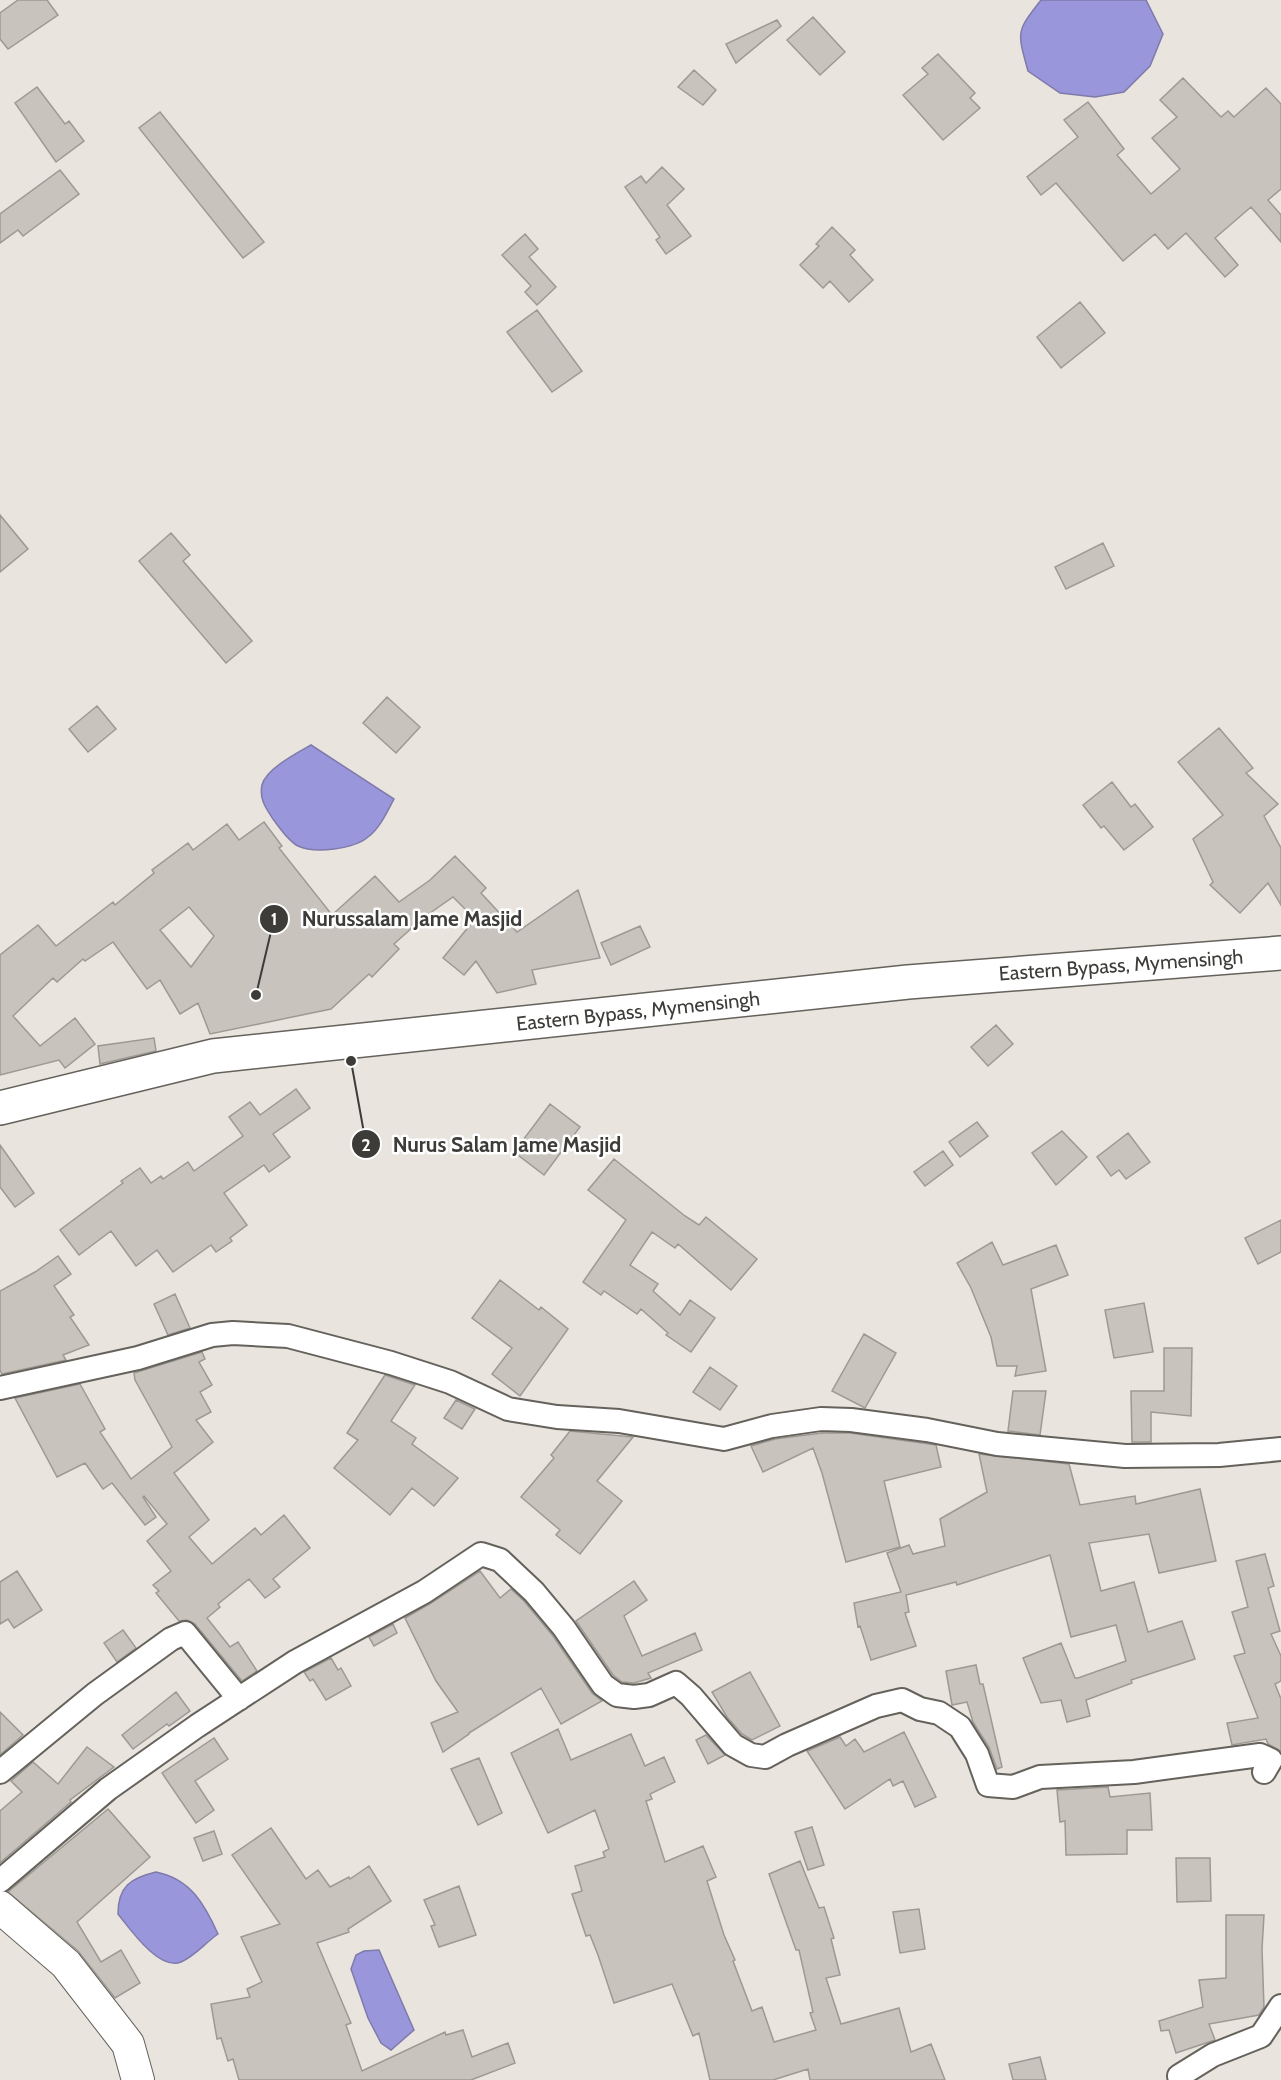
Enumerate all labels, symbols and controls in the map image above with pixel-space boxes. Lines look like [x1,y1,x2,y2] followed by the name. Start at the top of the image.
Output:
[259,899,534,938] callout: Nurussalam Jame Masjid
[302,906,522,931] text: Nurussalam Jame Masjid
[271,908,277,930] text: 1
[998,944,1244,986] street label: Eastern Bypass, Mymensingh
[515,986,761,1036] street label: Eastern Bypass, Mymensingh
[351,1125,634,1164] callout: Nurus Salam Jame Masjid
[393,1132,621,1157] text: Nurus Salam Jame Masjid
[361,1134,371,1156] text: 2

